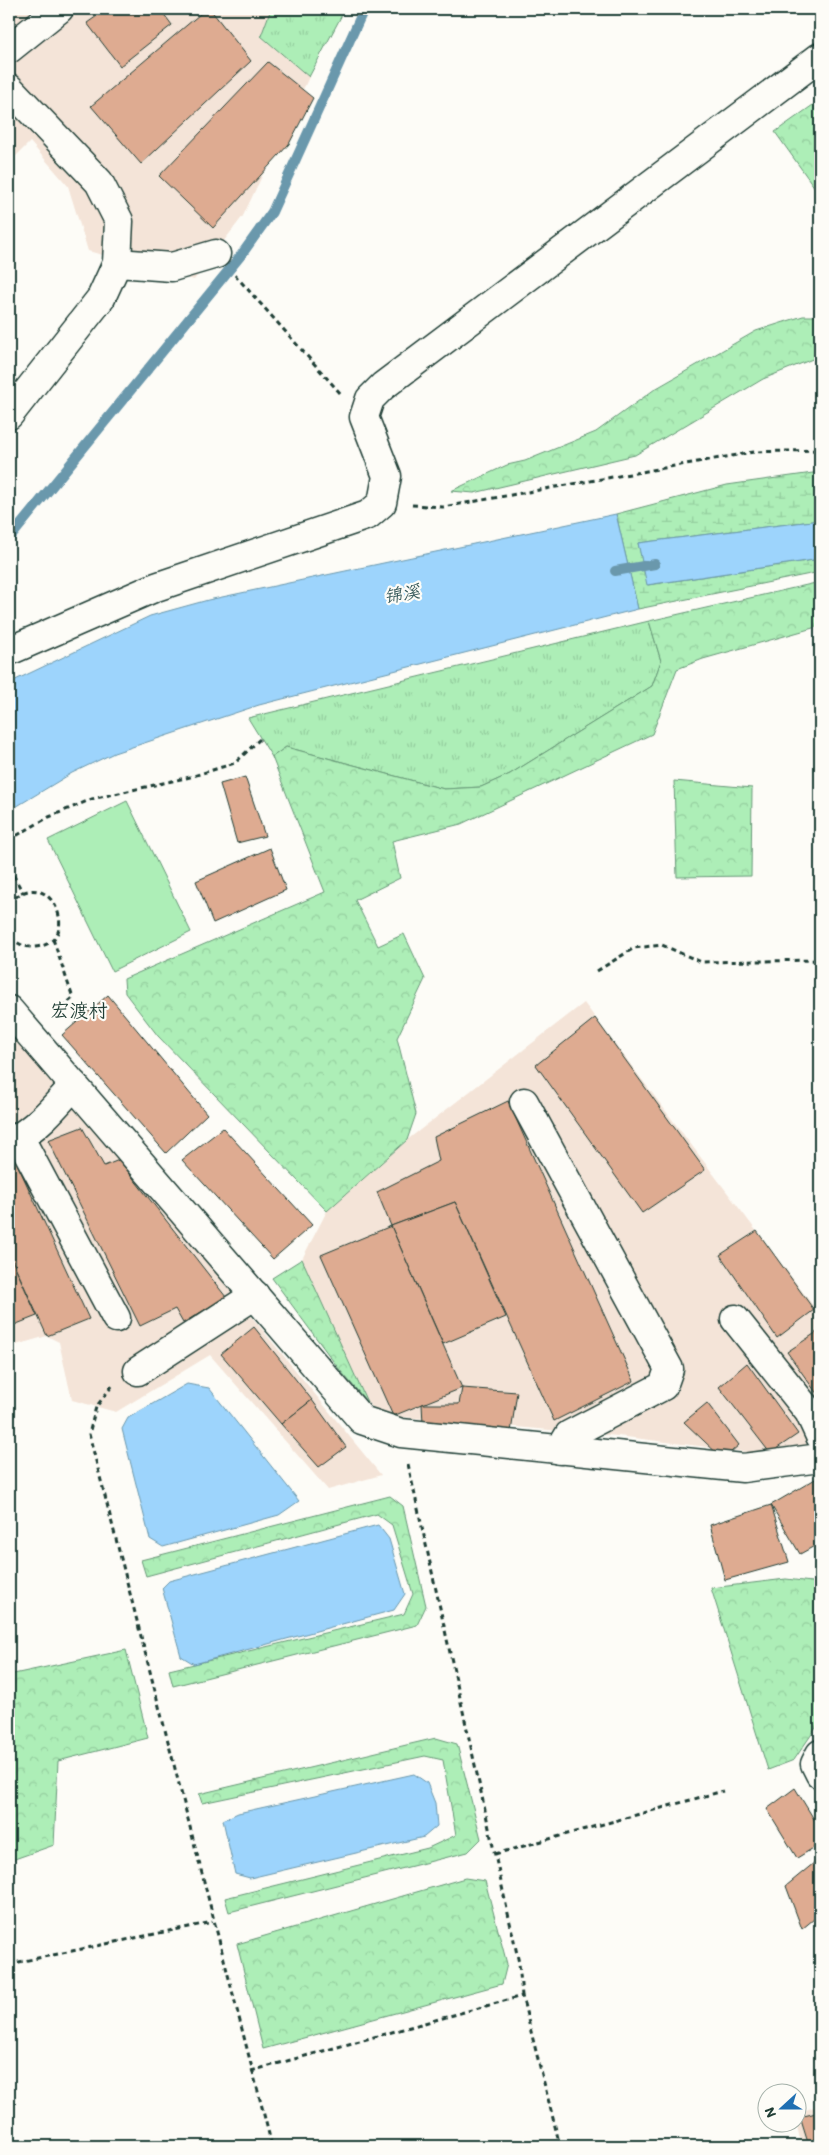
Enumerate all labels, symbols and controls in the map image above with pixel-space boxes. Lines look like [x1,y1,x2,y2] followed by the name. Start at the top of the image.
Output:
[382,580,423,608] water label: 锦溪
[50,999,108,1022] district label: 宏渡村
[756,2082,806,2132] north arrow
[761,2105,780,2120] text: N

